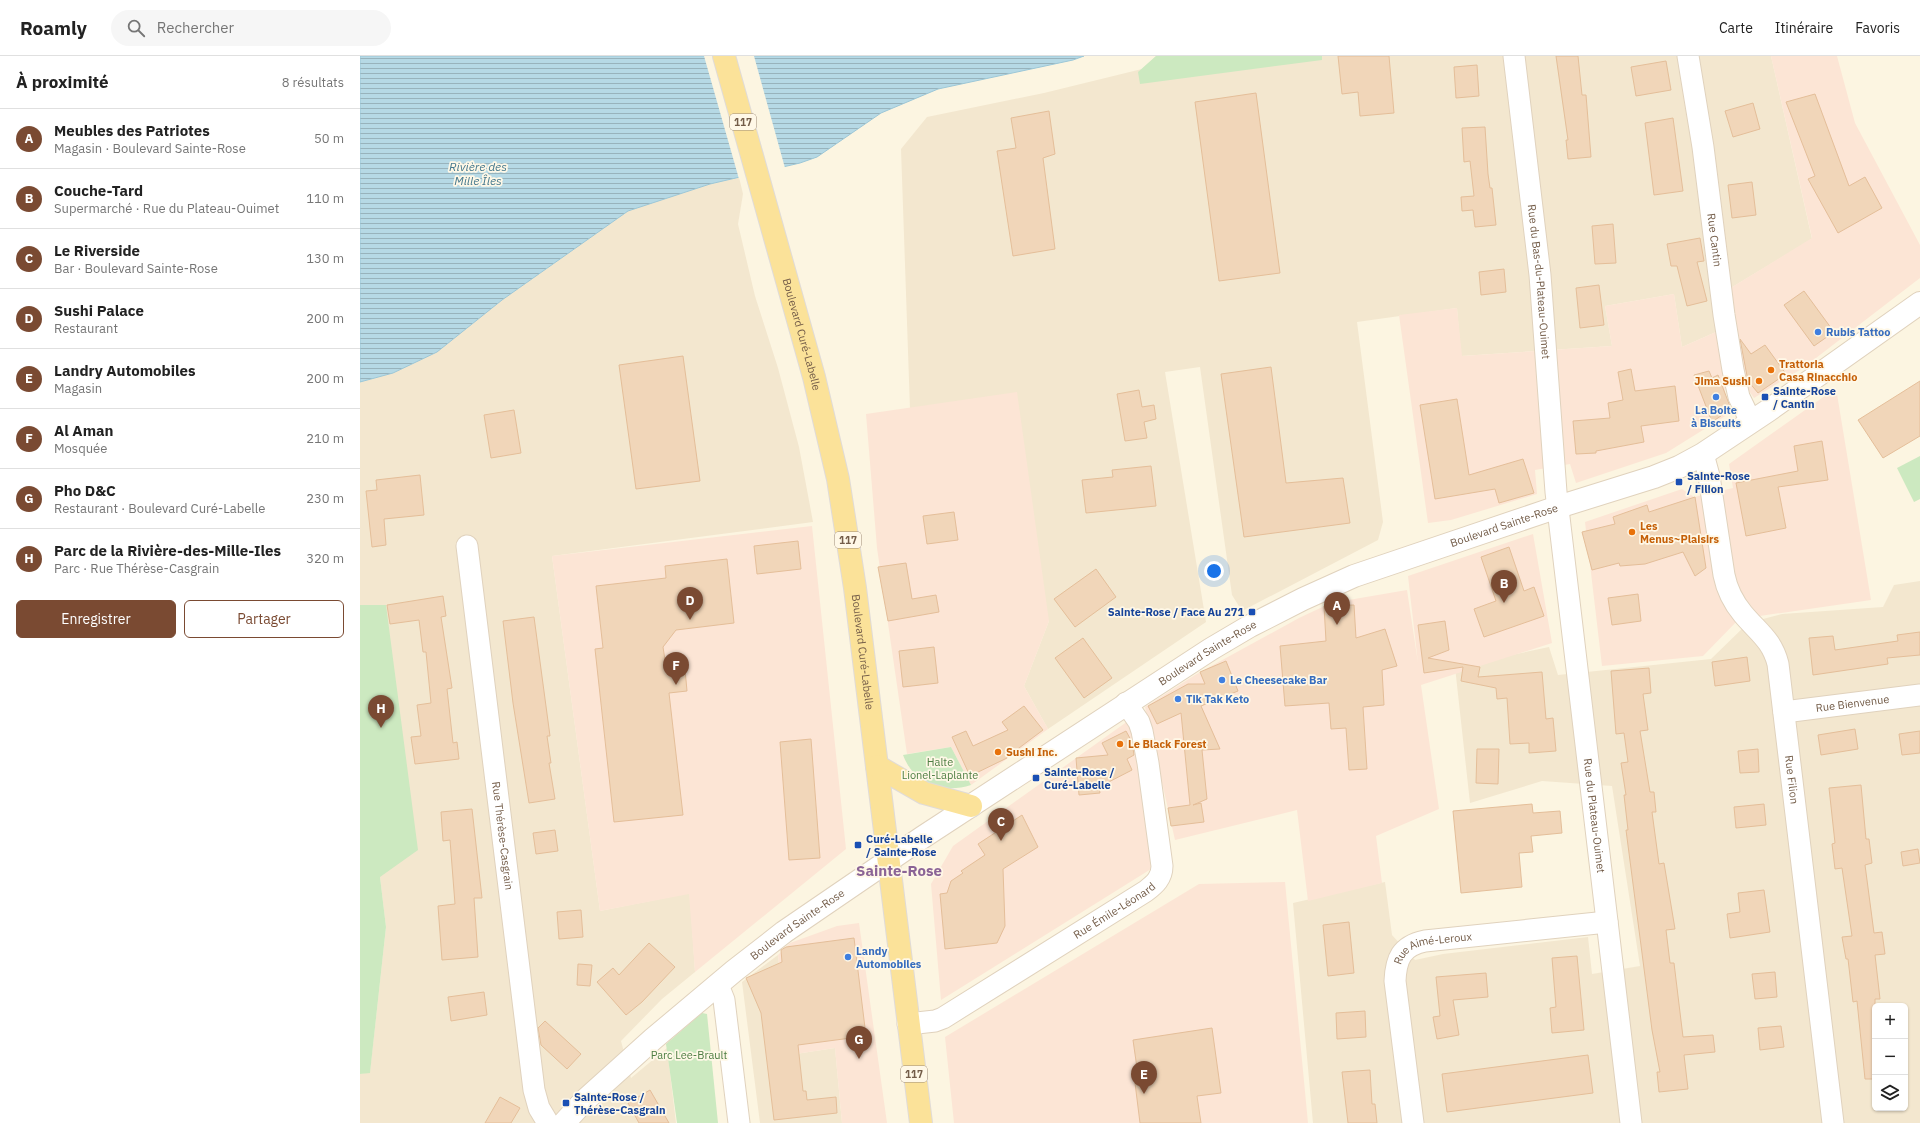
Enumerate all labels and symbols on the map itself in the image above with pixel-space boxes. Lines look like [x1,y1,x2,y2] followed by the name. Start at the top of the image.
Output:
[730,114,756,130] road number: 117
[449,159,507,188] water label: Rivière des Mille Îles
[1525,203,1553,360] street label: Rue du Bas-du-Plateau-Ouimet
[1704,212,1725,268] street label: Rue Cantin
[780,276,824,392] street label: Boulevard Curé-Labelle
[1826,325,1891,339] place label: Rubis Tattoo
[1813,327,1823,337] marker: Rubis Tattoo
[1779,357,1857,384] place label: Trattoria Casa Rinacchio
[1766,365,1776,375] marker: Trattoria Casa Rinacchio
[1694,374,1751,388] place label: Jima Sushi
[1754,376,1764,386] marker: Jima Sushi
[1773,384,1836,411] place label: Sainte-Rose / Cantin
[1711,392,1721,402] marker: La Boite à Biscuits
[1760,392,1770,402] marker: Sainte-Rose / Cantin
[1691,403,1741,430] place label: La Boite à Biscuits
[1687,469,1750,496] place label: Sainte-Rose / Filion
[1674,477,1684,487] marker: Sainte-Rose / Filion
[1448,501,1560,550] street label: Boulevard Sainte-Rose
[1640,519,1720,546] place label: Les Menus~Plaisirs
[1627,527,1637,537] marker: Les Menus~Plaisirs
[835,532,861,548] road number: 117
[1204,561,1224,581] your location
[1491,570,1517,603] pin: B
[677,587,703,620] pin: D
[1324,592,1350,625] pin: A
[849,594,877,711] street label: Boulevard Curé-Labelle
[1108,605,1244,619] place label: Sainte-Rose / Face Au 271
[1247,607,1257,617] marker: Sainte-Rose / Face Au 271
[1156,617,1259,688] street label: Boulevard Sainte-Rose
[663,652,689,685] pin: F
[1230,673,1328,687] place label: Le Cheesecake Bar
[1217,675,1227,685] marker: Le Cheesecake Bar
[1186,692,1249,706] place label: Tik Tak Keto
[1815,692,1890,715] street label: Rue Bienvenue
[1173,694,1183,704] marker: Tik Tak Keto
[368,695,394,728] pin: H
[1128,737,1207,751] place label: Le Black Forest
[1115,739,1125,749] marker: Le Black Forest
[1006,745,1058,759] place label: Sushi Inc.
[993,747,1003,757] marker: Sushi Inc.
[1782,754,1802,805] street label: Rue Filion
[902,755,978,782] park label: Halte Lionel-Laplante
[1581,757,1608,874] street label: Rue du Plateau-Ouimet
[1044,765,1115,792] place label: Sainte-Rose / Curé-Labelle
[1031,773,1041,783] marker: Sainte-Rose / Curé-Labelle
[489,781,516,891] street label: Rue Thérèse-Casgrain
[988,808,1014,841] pin: C
[866,832,937,859] place label: Curé-Labelle / Sainte-Rose
[853,840,863,850] marker: Curé-Labelle / Sainte-Rose
[856,861,942,880] district label: Sainte-Rose
[1071,879,1158,942] street label: Rue Émile-Léonard
[747,886,847,963] street label: Boulevard Sainte-Rose
[1391,929,1473,966] street label: Rue Aimé-Leroux
[856,944,922,971] place label: Landy Automobiles
[843,952,853,962] marker: Landy Automobiles
[846,1026,872,1059] pin: G
[651,1048,727,1062] park label: Parc Lee-Brault
[1131,1061,1157,1094] pin: E
[901,1066,927,1082] road number: 117
[574,1090,665,1117] place label: Sainte-Rose / Thérèse-Casgrain
[561,1098,571,1108] marker: Sainte-Rose / Thérèse-Casgrain

